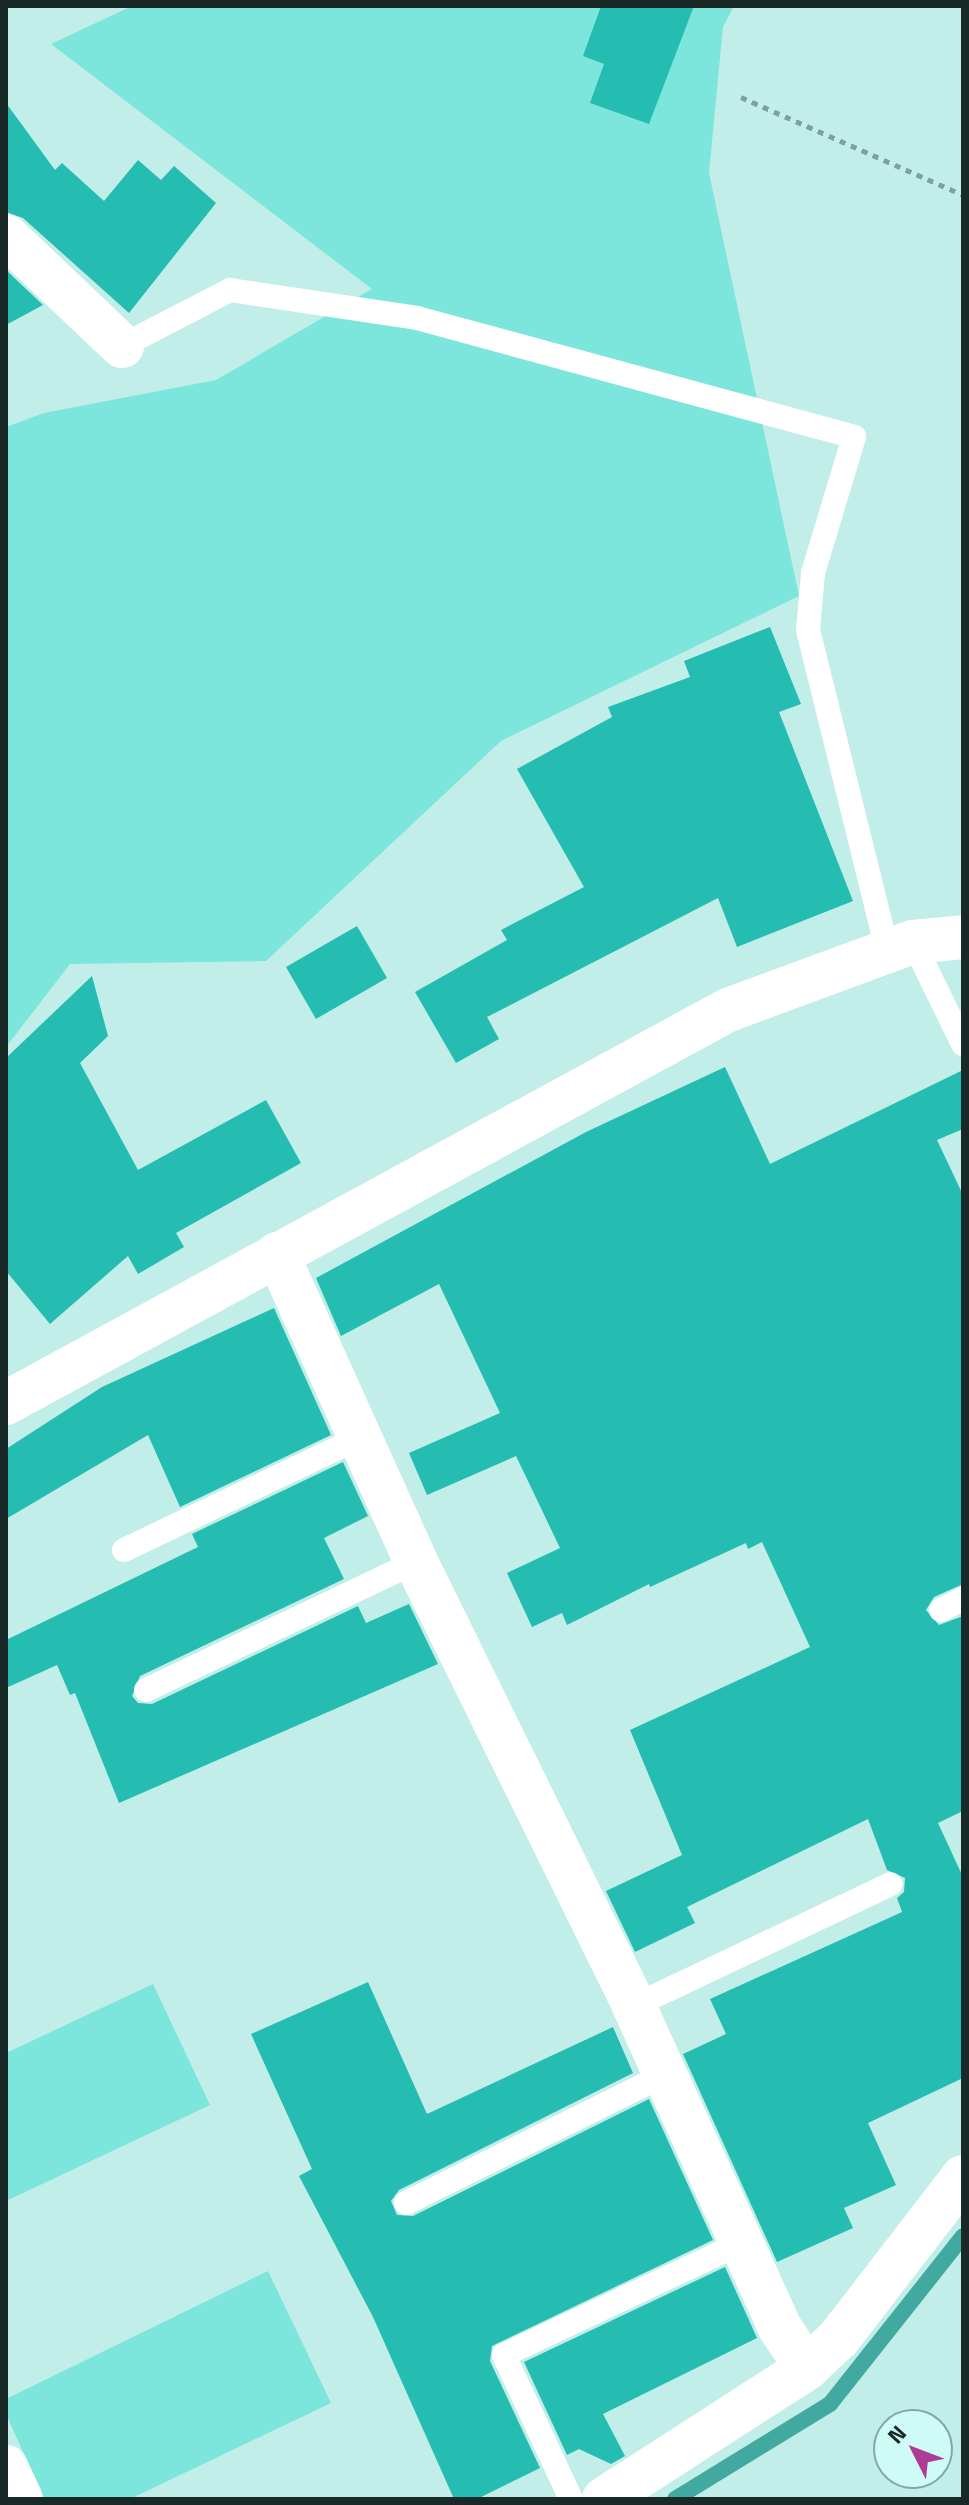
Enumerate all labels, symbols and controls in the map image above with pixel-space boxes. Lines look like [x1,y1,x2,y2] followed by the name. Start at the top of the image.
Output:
[873,2409,953,2489] north arrow
[879,2417,914,2451] text: N

